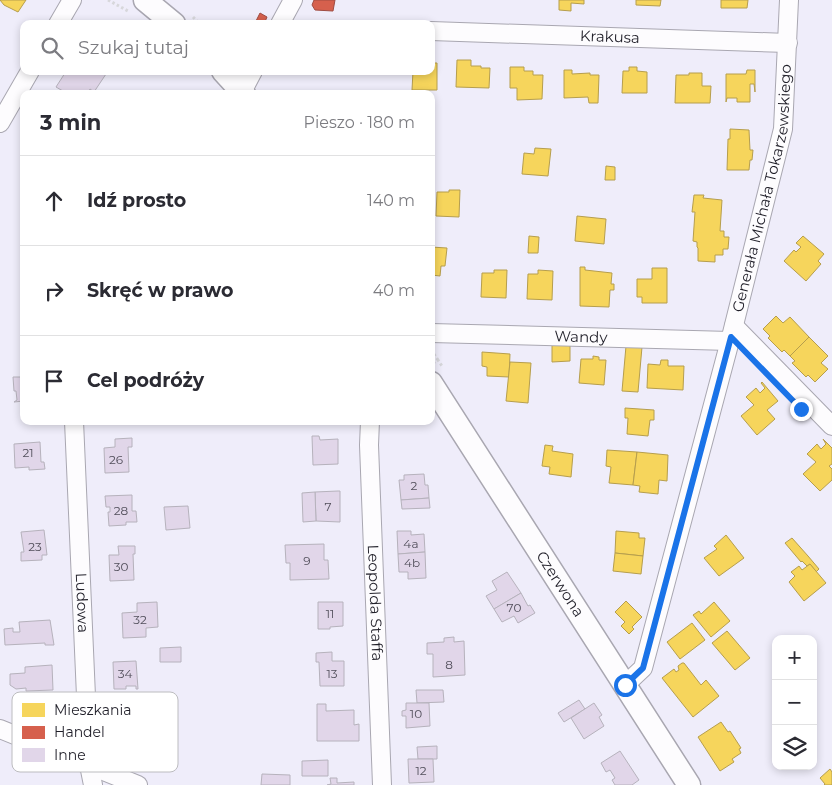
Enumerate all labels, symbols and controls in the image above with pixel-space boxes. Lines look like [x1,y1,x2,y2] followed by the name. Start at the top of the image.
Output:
[20,20,435,75] search box
[580,26,640,47] street label: Krakusa
[38,34,66,62] icon: search
[78,36,189,59] text: Szukaj tutaj
[728,64,795,314] street label: Generała Michała Tokarzewskiego
[40,110,101,135] text: 3 min
[304,113,415,132] text: Pieszo · 180 m
[40,187,68,215] icon: ahead
[87,189,186,212] text: Idź prosto
[367,191,415,210] text: 140 m
[40,277,68,305] icon: right
[87,279,233,302] text: Skręć w prawo
[373,281,415,300] text: 40 m
[554,326,609,347] street label: Wandy
[40,367,68,395] icon: arrive
[87,369,204,392] text: Cel podróży
[790,398,813,421] route end
[22,445,34,460] house number: 21
[109,452,123,467] house number: 26
[411,478,418,493] house number: 2
[324,499,332,514] house number: 7
[114,503,129,518] house number: 28
[403,536,419,551] house number: 4a
[28,539,42,554] house number: 23
[364,544,387,661] street label: Leopolda Staffa
[532,547,589,620] street label: Czerwona
[303,553,311,568] house number: 9
[404,555,420,570] house number: 4b
[114,559,128,574] house number: 30
[72,572,93,633] street label: Ludowa
[507,600,521,615] house number: 70
[326,606,334,621] house number: 11
[133,612,147,627] house number: 32
[772,635,817,770] map controls
[772,635,817,680] button: +
[445,657,453,672] house number: 8
[118,666,132,681] house number: 34
[326,666,338,681] house number: 13
[614,674,637,697] route start
[772,680,817,725] button: −
[12,692,178,772] legend
[54,701,132,719] text: Mieszkania
[410,706,422,721] house number: 10
[54,723,105,741] text: Handel
[772,725,817,770] button: layers
[54,746,86,764] text: Inne
[415,763,427,778] house number: 12

